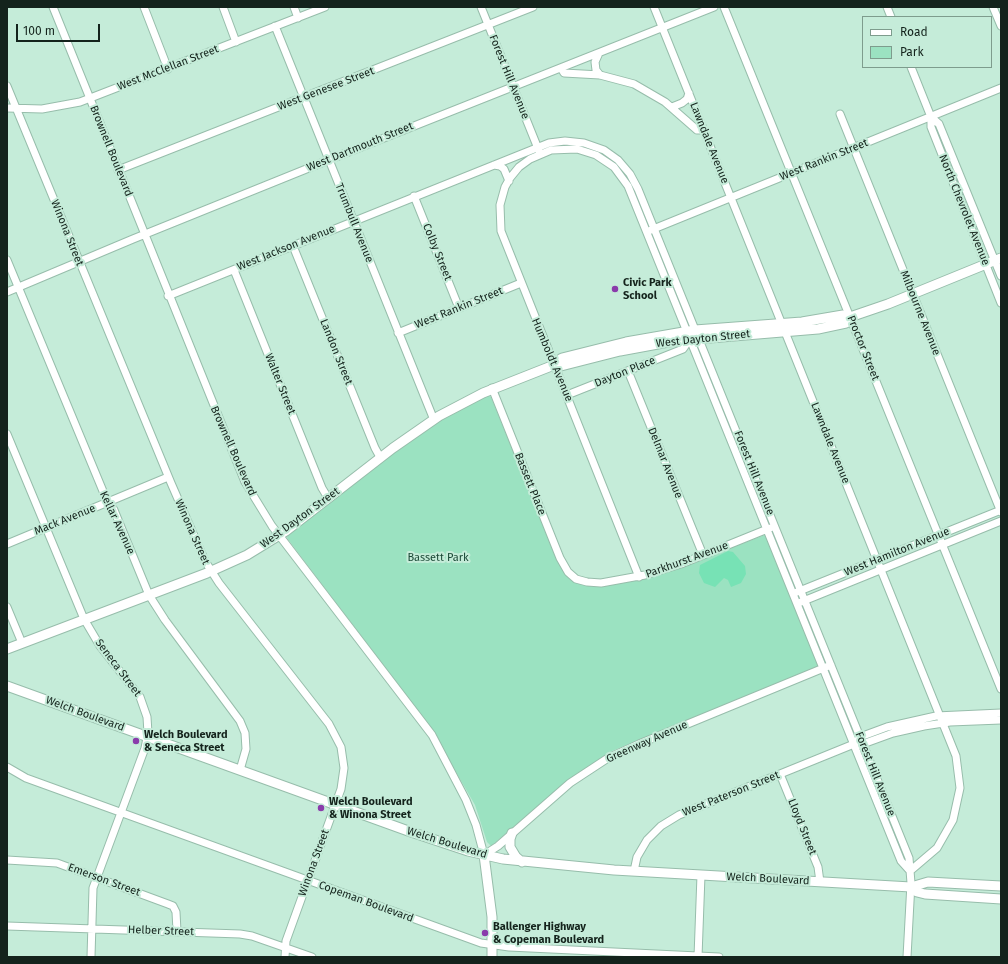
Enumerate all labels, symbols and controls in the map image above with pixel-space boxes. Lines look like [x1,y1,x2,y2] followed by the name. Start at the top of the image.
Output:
[18,16,102,42] scale bar
[862,16,992,68] legend
[23,24,55,38] text: 100 m
[900,25,928,39] text: Road
[486,33,532,121] street label: Forest Hill Avenue
[115,43,221,93] street label: West McClellan Street
[900,45,924,59] text: Park
[276,65,376,113] street label: West Genesee Street
[687,100,731,186] street label: Lawndale Avenue
[87,104,135,198] street label: Brownell Boulevard
[305,120,415,174] street label: West Dartmouth Street
[778,136,870,184] street label: West Rankin Street
[936,153,992,267] street label: North Chevrolet Avenue
[332,181,376,265] street label: Trumbull Avenue
[48,198,86,268] street label: Winona Street
[235,222,337,274] street label: West Jackson Avenue
[420,222,454,282] street label: Colby Street
[897,269,943,357] street label: Milbourne Avenue
[623,276,672,302] place label: Civic Park School
[413,284,505,332] street label: West Rankin Street
[610,284,620,294] marker: Civic Park School
[844,314,882,382] street label: Proctor Street
[528,316,576,404] street label: Humboldt Avenue
[317,317,355,387] street label: Landon Street
[655,327,751,351] street label: West Dayton Street
[262,352,298,416] street label: Walter Street
[593,354,657,390] street label: Dayton Place
[808,400,852,486] street label: Lawndale Avenue
[207,404,259,498] street label: Brownell Boulevard
[645,426,685,500] street label: Delmar Avenue
[731,429,777,517] street label: Forest Hill Avenue
[512,451,548,517] street label: Bassett Place
[258,485,342,551] street label: West Dayton Street
[97,489,137,557] street label: Kellar Avenue
[172,497,212,567] street label: Winona Street
[32,502,98,538] street label: Mack Avenue
[842,525,952,579] street label: West Hamilton Avenue
[644,539,730,581] street label: Parkhurst Avenue
[407,551,469,565] park label: Bassett Park
[92,637,144,699] street label: Seneca Street
[44,694,126,734] street label: Welch Boulevard
[604,718,690,766] street label: Greenway Avenue
[144,728,228,754] place label: Welch Boulevard & Seneca Street
[852,730,898,818] street label: Forest Hill Avenue
[131,736,141,746] marker: Welch Boulevard & Seneca Street
[681,769,781,819] street label: West Paterson Street
[329,795,413,821] place label: Welch Boulevard & Winona Street
[785,797,819,857] street label: Lloyd Street
[316,803,326,813] marker: Welch Boulevard & Winona Street
[405,825,489,861] street label: Welch Boulevard
[296,828,332,898] street label: Winona Street
[66,861,142,899] street label: Emerson Street
[726,870,810,888] street label: Welch Boulevard
[317,879,415,925] street label: Copeman Boulevard
[493,920,604,946] place label: Ballenger Highway & Copeman Boulevard
[128,923,194,939] street label: Helber Street
[480,928,490,938] marker: Ballenger Highway & Copeman Boulevard

